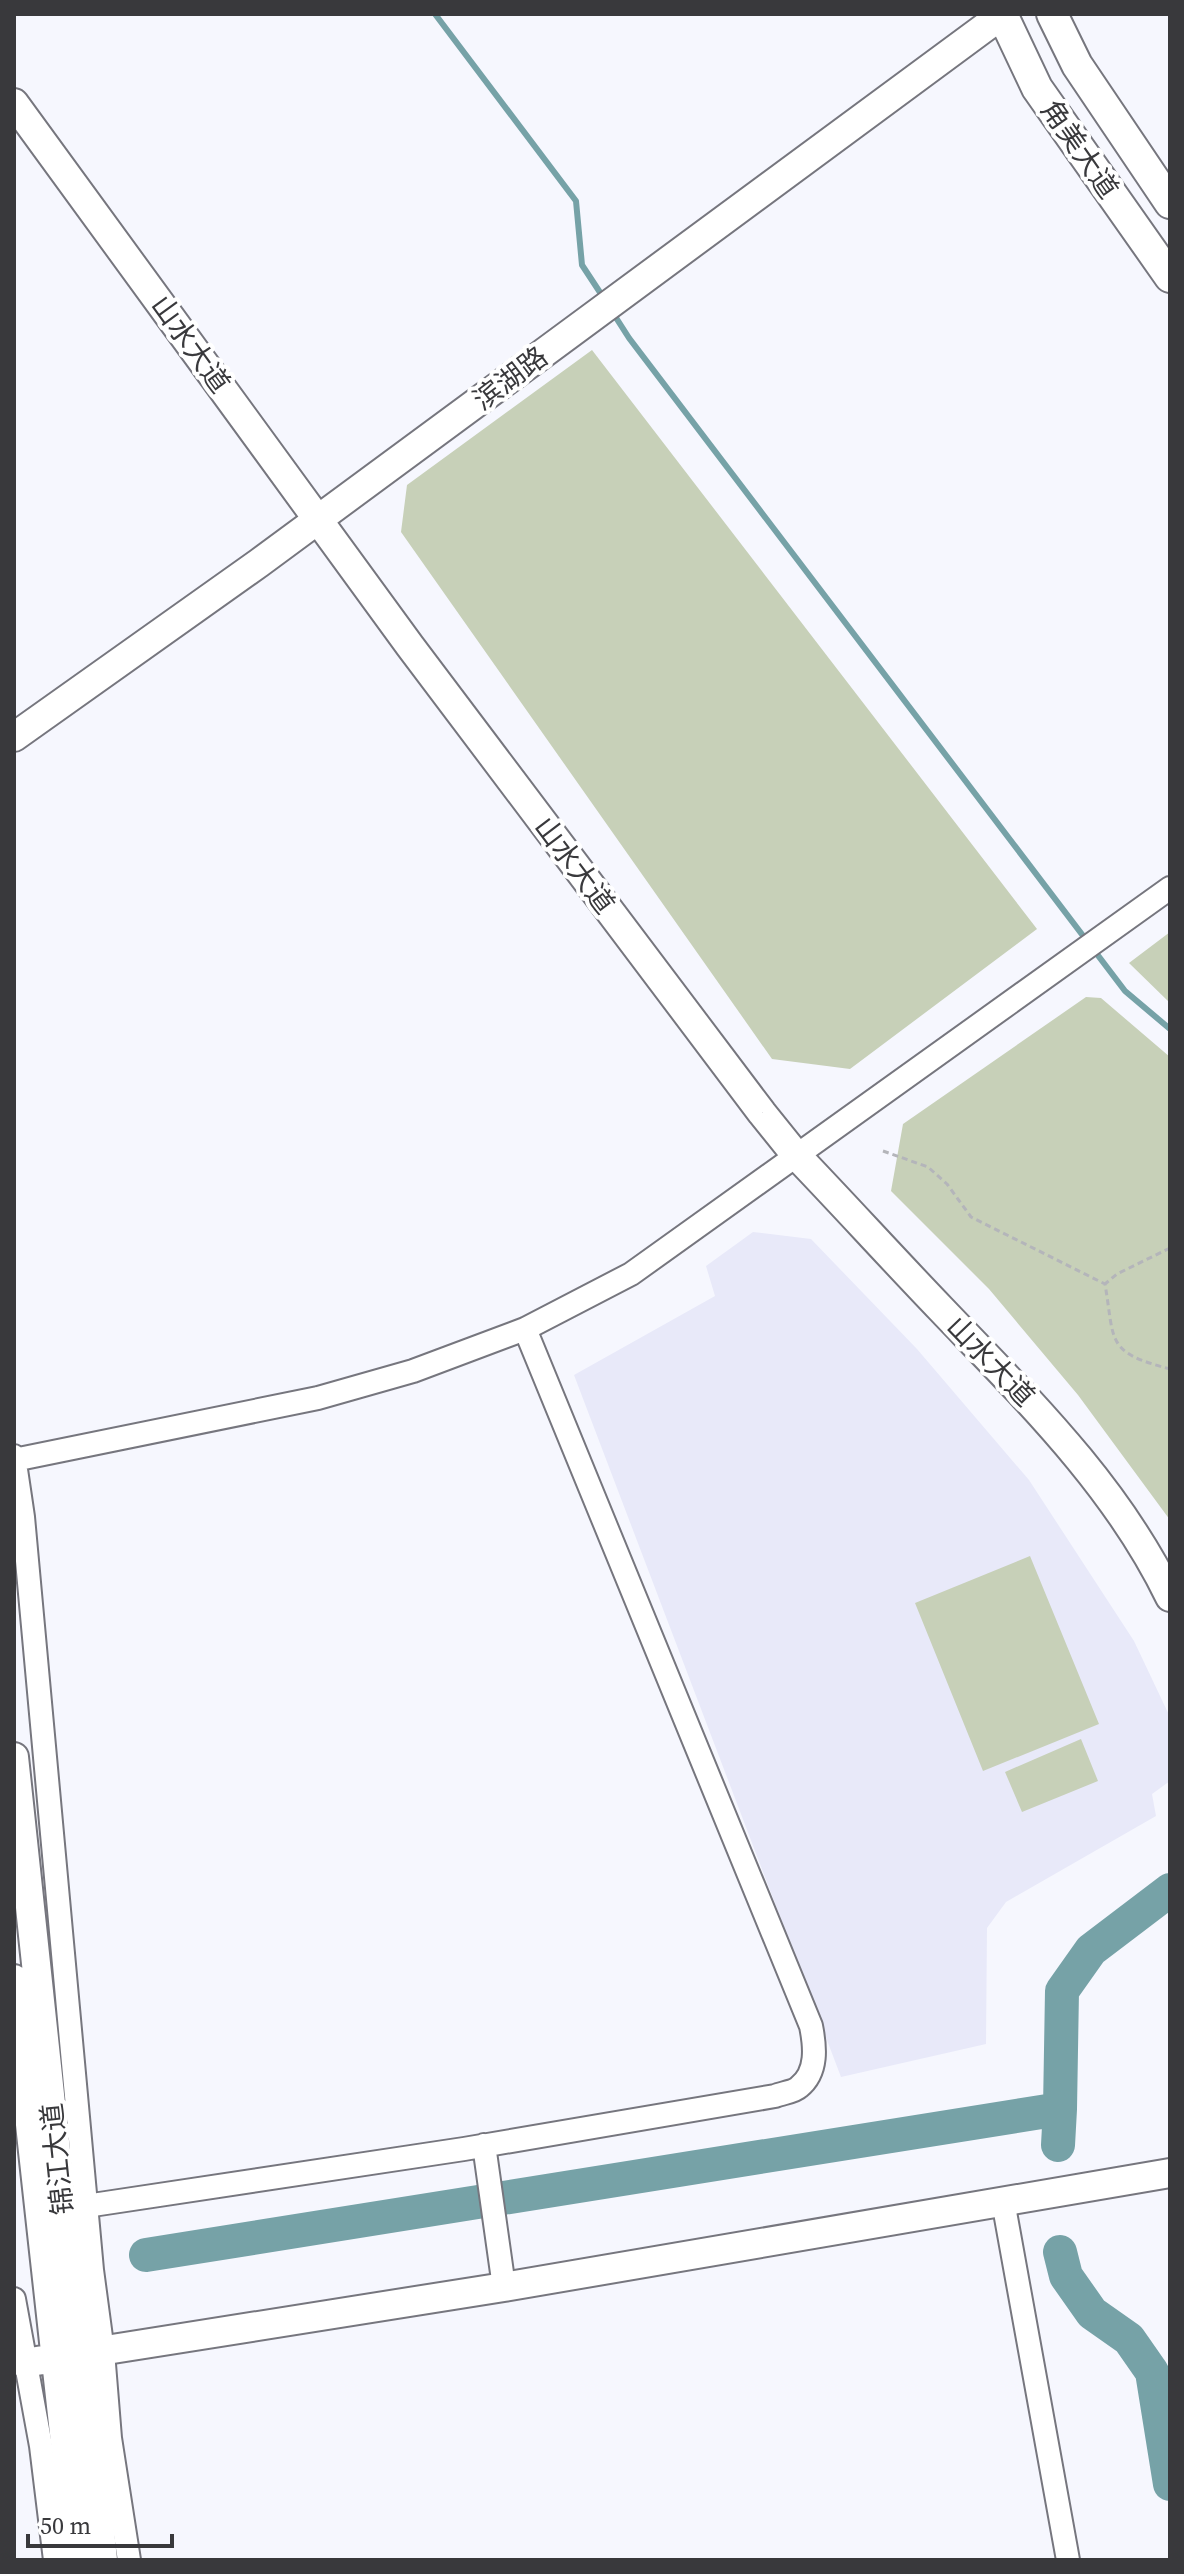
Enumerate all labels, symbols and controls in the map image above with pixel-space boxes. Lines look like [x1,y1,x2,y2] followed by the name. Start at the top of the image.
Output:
[1032,92,1128,206] street label: 角美大道
[143,288,239,400] street label: 山水大道
[465,338,555,418] street label: 滨湖路
[526,809,624,921] street label: 山水大道
[938,1308,1044,1414] street label: 山水大道
[32,2101,82,2217] street label: 锦江大道
[28,2498,172,2548] scale bar
[40,2509,91,2542] text: 50 m

